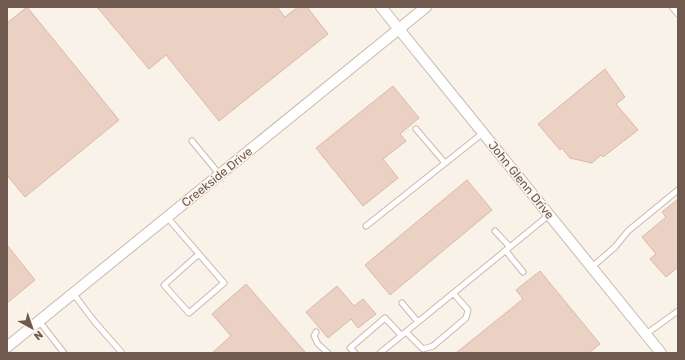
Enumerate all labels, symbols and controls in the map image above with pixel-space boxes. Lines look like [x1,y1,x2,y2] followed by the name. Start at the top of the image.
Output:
[485,138,557,222] street label: John Glenn Drive
[179,144,255,210] street label: Creekside Drive
[12,308,52,348] north arrow
[31,328,45,343] text: N

